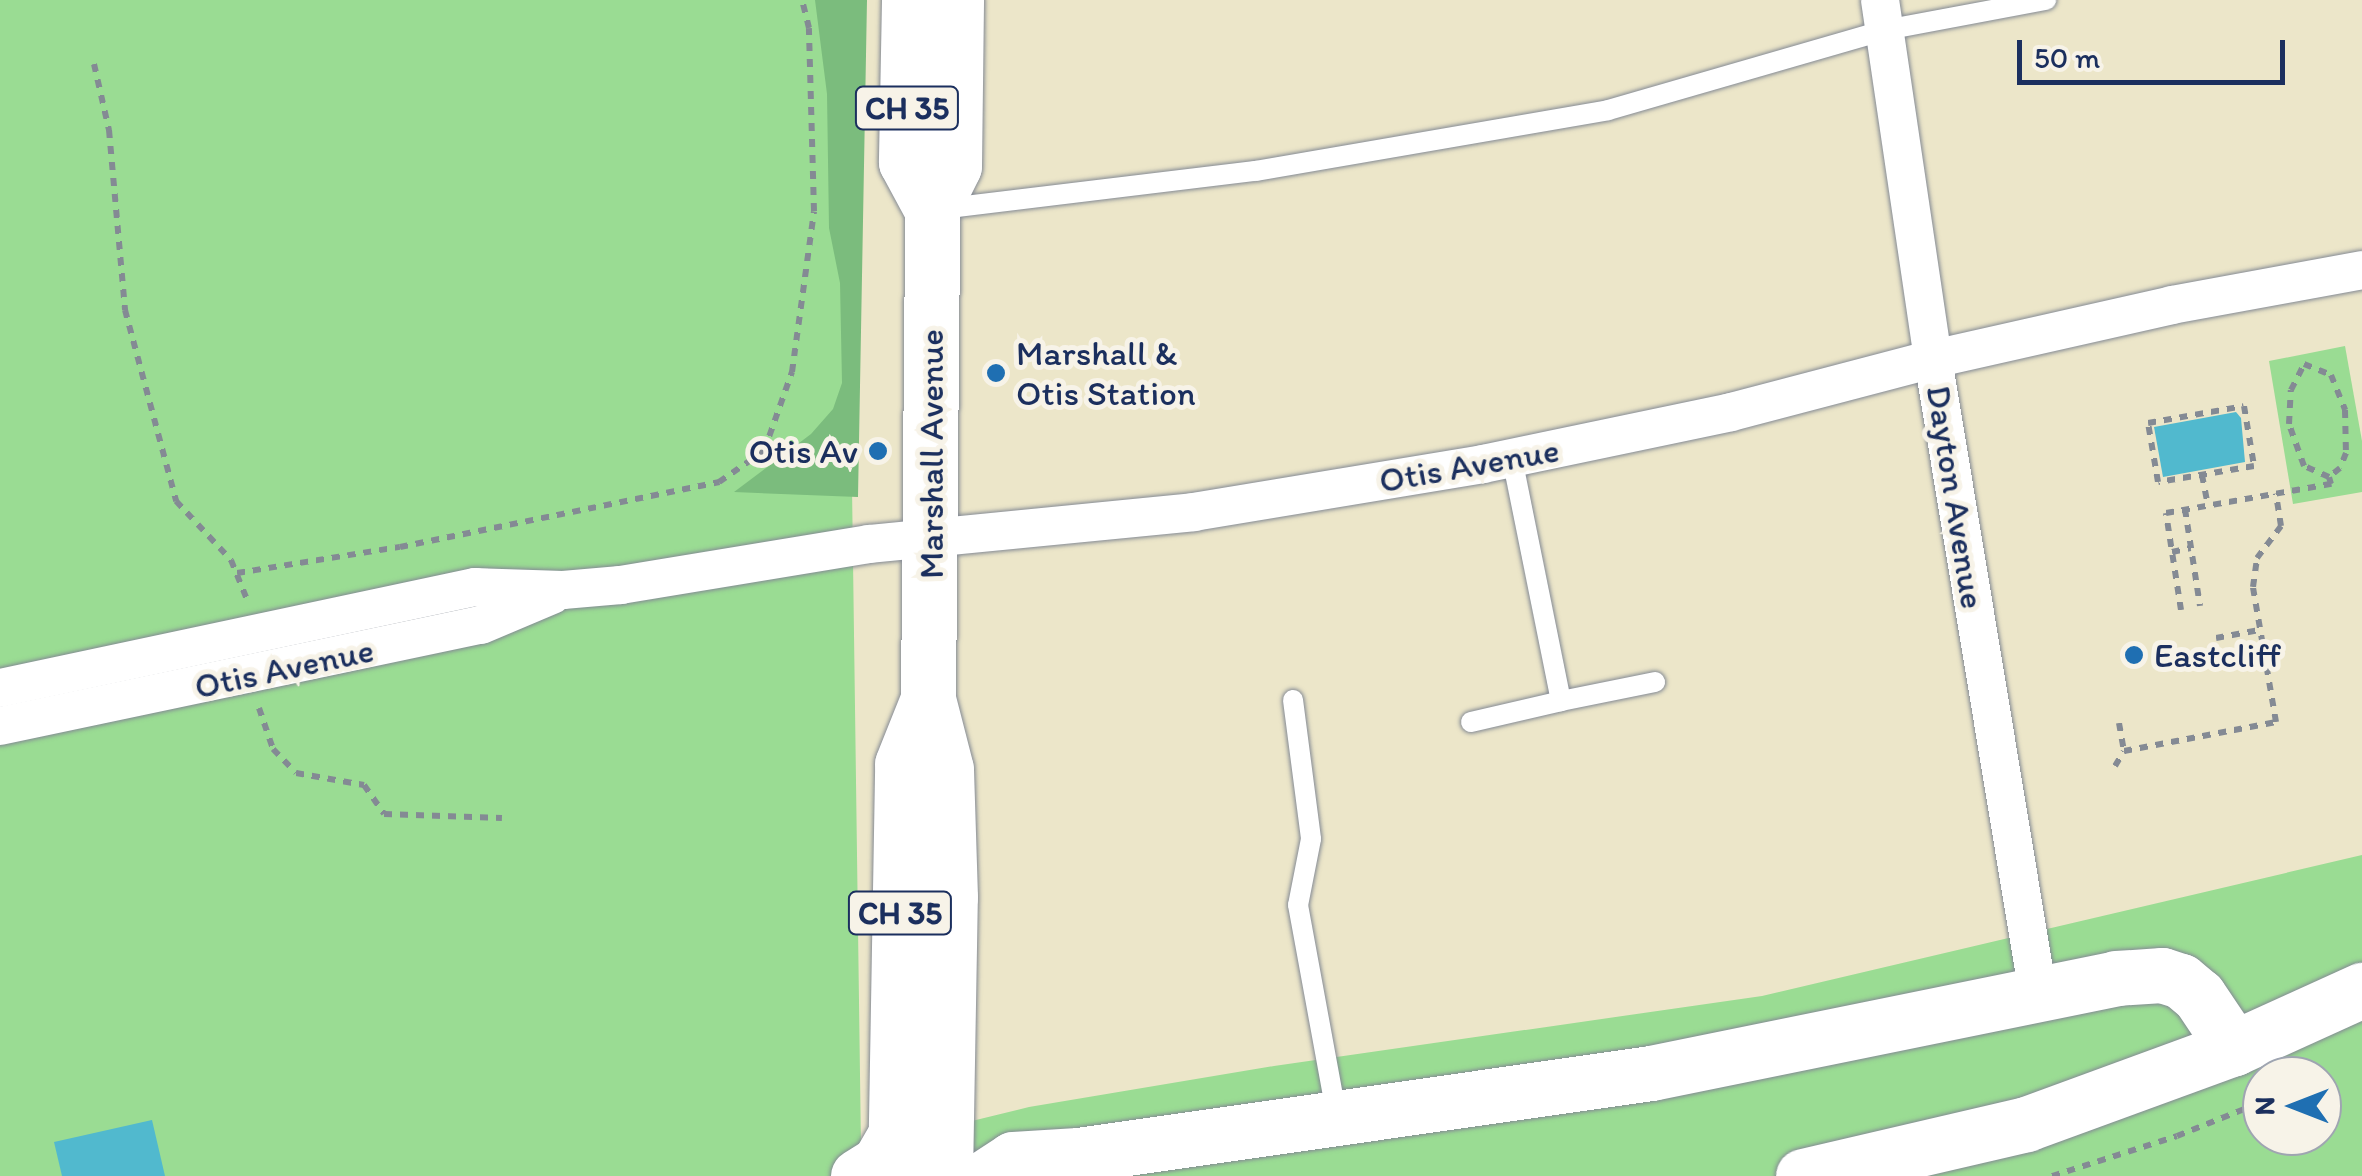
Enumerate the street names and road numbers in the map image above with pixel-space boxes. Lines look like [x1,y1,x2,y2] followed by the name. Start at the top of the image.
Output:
[854,81,960,135] road number: CH 35
[910,330,952,578] street label: Marshall Avenue
[1918,382,1994,612] street label: Dayton Avenue
[1377,429,1561,501] street label: Otis Avenue
[191,629,377,707] street label: Otis Avenue
[848,886,952,940] road number: CH 35

